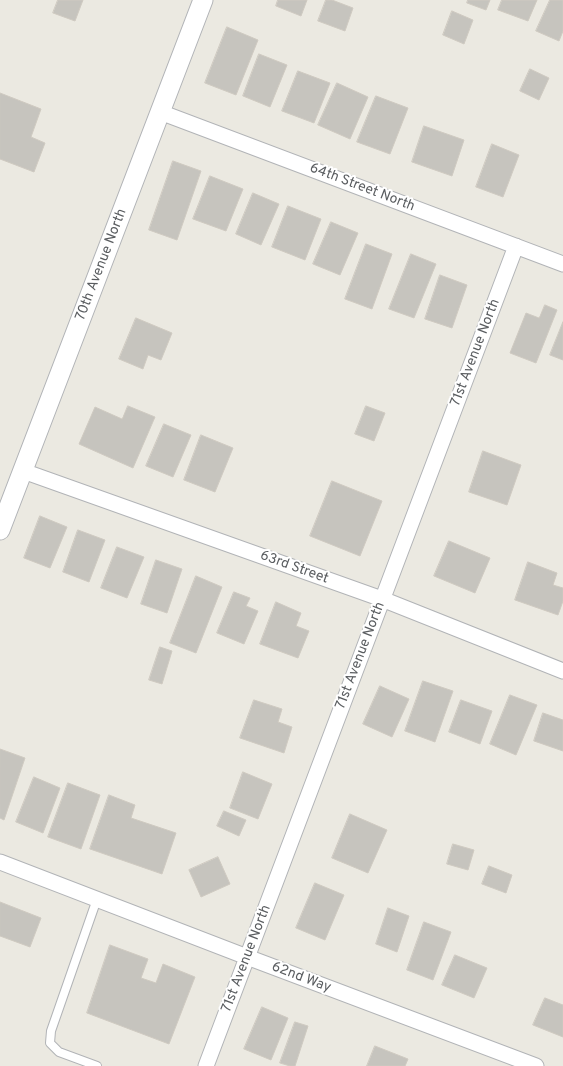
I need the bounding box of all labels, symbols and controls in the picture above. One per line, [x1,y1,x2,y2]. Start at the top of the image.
street label: 64th Street North [307,160,417,216]
street label: 70th Avenue North [73,207,131,323]
street label: 71st Avenue North [448,297,504,409]
street label: 63rd Street [257,548,331,588]
street label: 71st Avenue North [333,600,389,712]
street label: 71st Avenue North [219,903,275,1015]
street label: 62nd Way [269,959,333,997]

